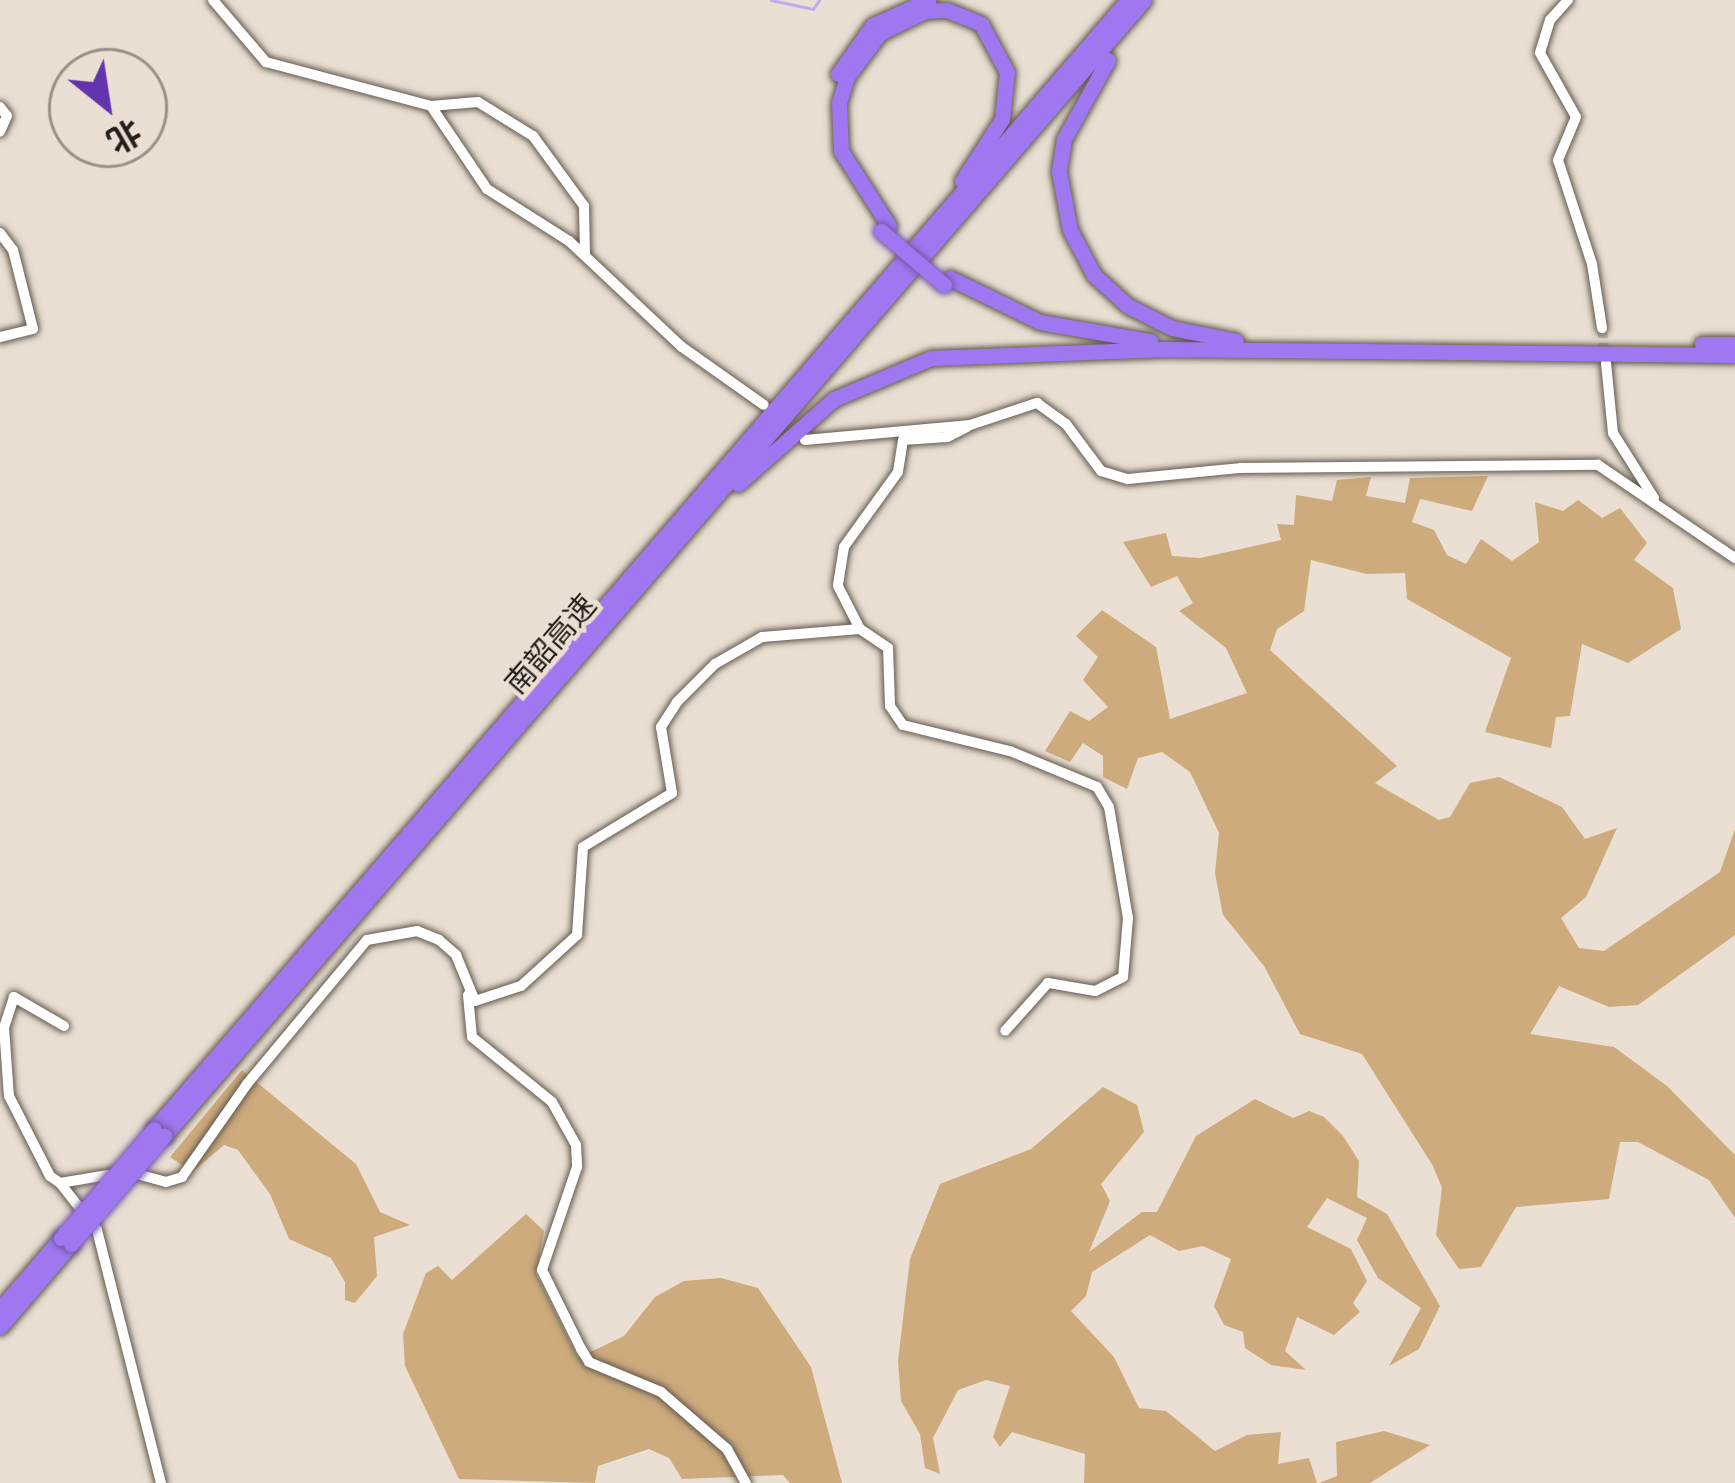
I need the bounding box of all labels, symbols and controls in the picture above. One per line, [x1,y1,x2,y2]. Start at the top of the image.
north arrow [48,48,168,168]
text: 北 [99,109,150,164]
street label: 南韶高速 [497,587,603,701]

